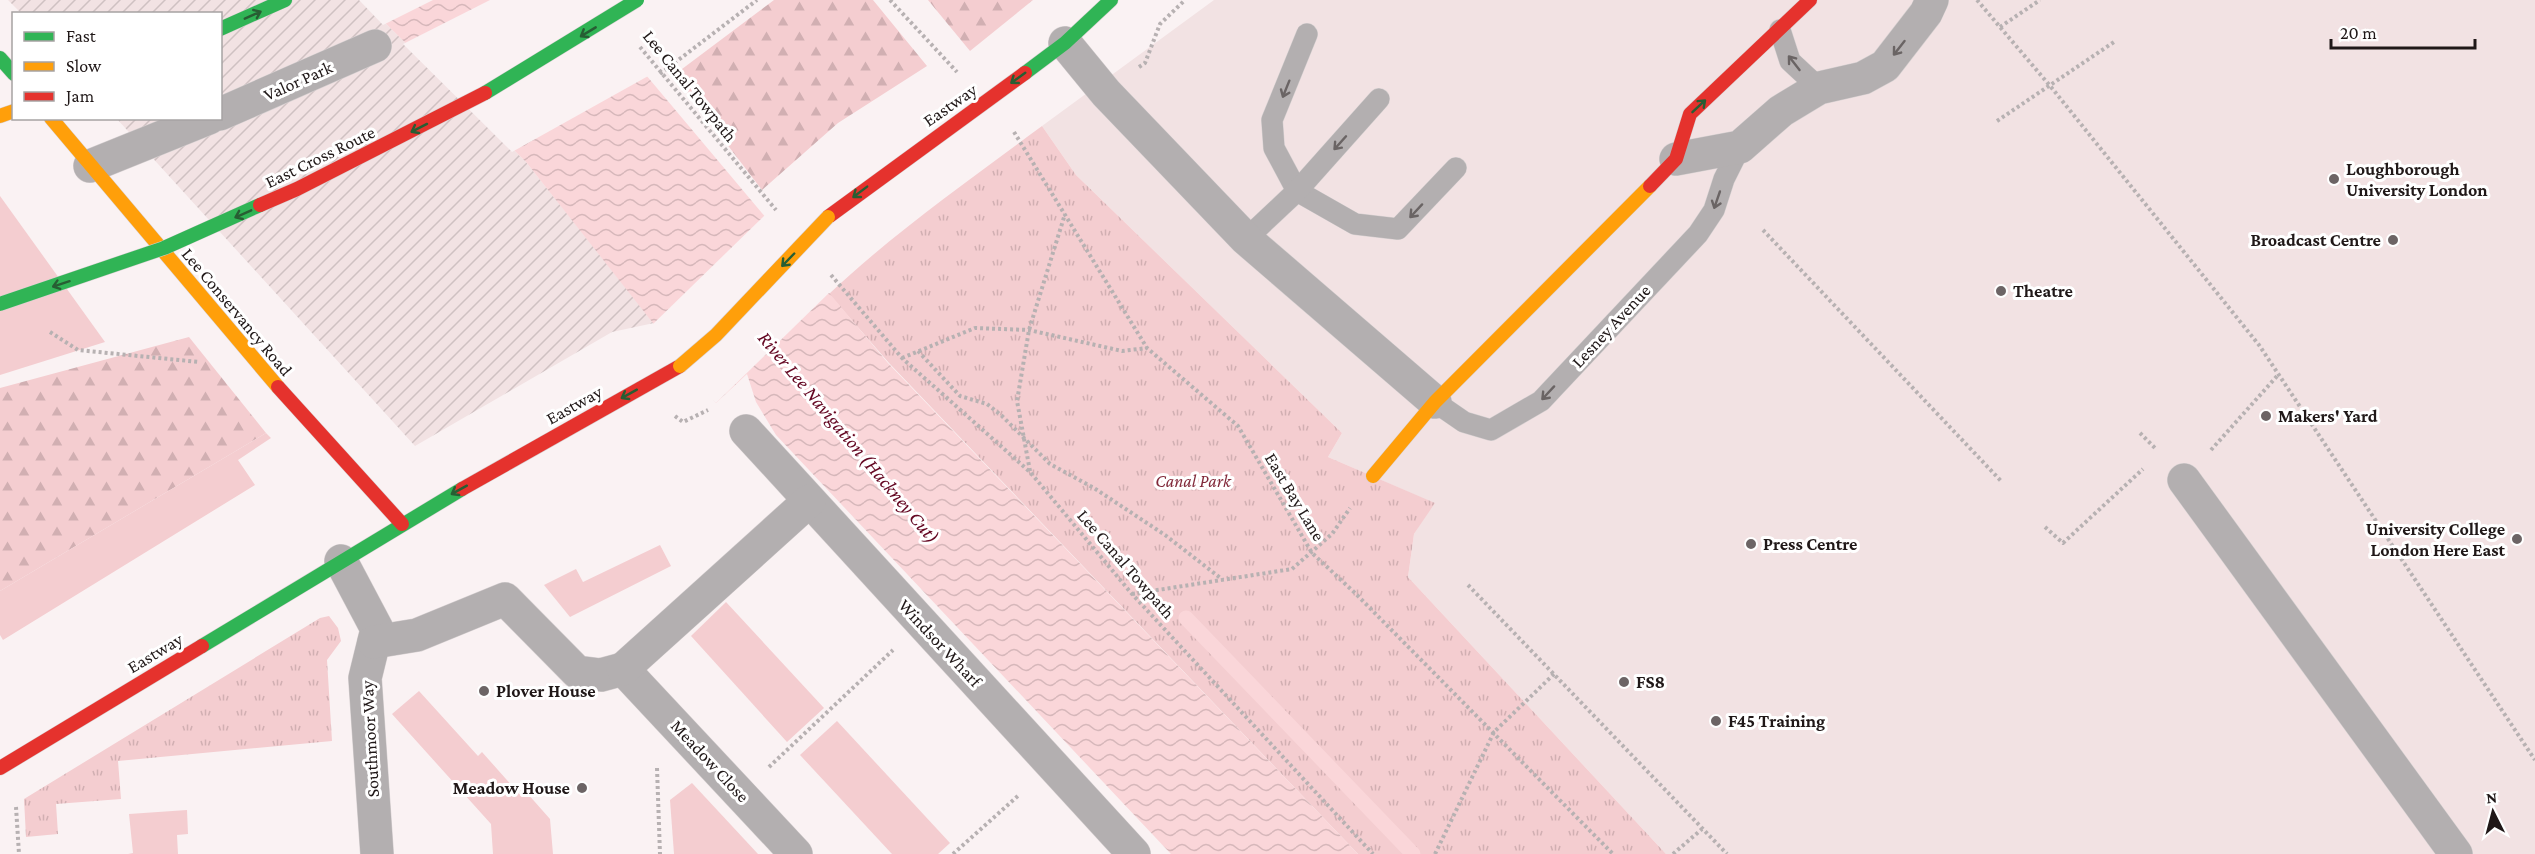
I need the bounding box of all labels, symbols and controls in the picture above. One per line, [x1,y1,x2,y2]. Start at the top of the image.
one-way arrow [243,8,261,20]
legend [12,12,222,120]
scale bar [2331,12,2475,50]
text: 20 m [2340,23,2377,43]
text: Fast [66,26,97,46]
one-way arrow [580,26,597,38]
street label: Lee Canal Towpath [639,26,741,146]
one-way arrow [1892,40,1905,56]
one-way arrow [1788,55,1801,71]
text: Slow [66,56,102,76]
street label: Valor Park [260,57,336,105]
one-way arrow [1011,72,1027,84]
street label: Eastway [919,79,981,131]
one-way arrow [1280,79,1291,97]
text: Jam [64,86,95,106]
one-way arrow [1691,99,1706,113]
street label: East Cross Route [262,122,378,192]
one-way arrow [410,123,428,135]
one-way arrow [1333,135,1347,150]
place label: Loughborough University London [2346,159,2488,200]
marker: Loughborough University London [2327,172,2341,186]
one-way arrow [853,186,869,198]
one-way arrow [1711,190,1722,209]
one-way arrow [1409,203,1423,218]
one-way arrow [235,208,253,220]
place label: Broadcast Centre [2250,230,2381,250]
marker: Broadcast Centre [2386,233,2400,247]
street label: Lee Conservancy Road [178,244,297,380]
one-way arrow [781,252,795,267]
one-way arrow [52,279,71,290]
street label: Lesney Avenue [1567,280,1655,372]
place label: Theatre [2013,281,2073,301]
marker: Theatre [1994,284,2008,298]
water label: River Lee Navigation (Hackney Cut) [753,327,944,548]
street label: Eastway [543,381,606,428]
one-way arrow [1541,386,1555,401]
one-way arrow [621,389,638,401]
place label: Makers' Yard [2278,406,2378,426]
marker: Makers' Yard [2259,409,2273,423]
street label: East Bay Lane [1261,449,1329,545]
park label: Canal Park [1155,471,1232,491]
one-way arrow [451,485,468,497]
street label: Lee Canal Towpath [1073,505,1179,623]
place label: University College London Here East [2366,519,2506,560]
marker: University College London Here East [2510,532,2524,546]
place label: Press Centre [1763,534,1857,554]
marker: Press Centre [1744,537,1758,551]
street label: Windsor Wharf [894,595,987,692]
street label: Eastway [124,628,187,677]
place label: FS8 [1636,672,1665,692]
marker: FS8 [1617,675,1631,689]
street label: Southmoor Way [357,679,383,798]
place label: Plover House [496,681,596,701]
marker: Plover House [477,684,491,698]
place label: F45 Training [1728,711,1825,731]
marker: F45 Training [1709,714,1723,728]
street label: Meadow Close [667,716,753,806]
place label: Meadow House [453,778,570,798]
marker: Meadow House [575,781,589,795]
north arrow [2463,782,2523,842]
text: N [2485,789,2498,807]

